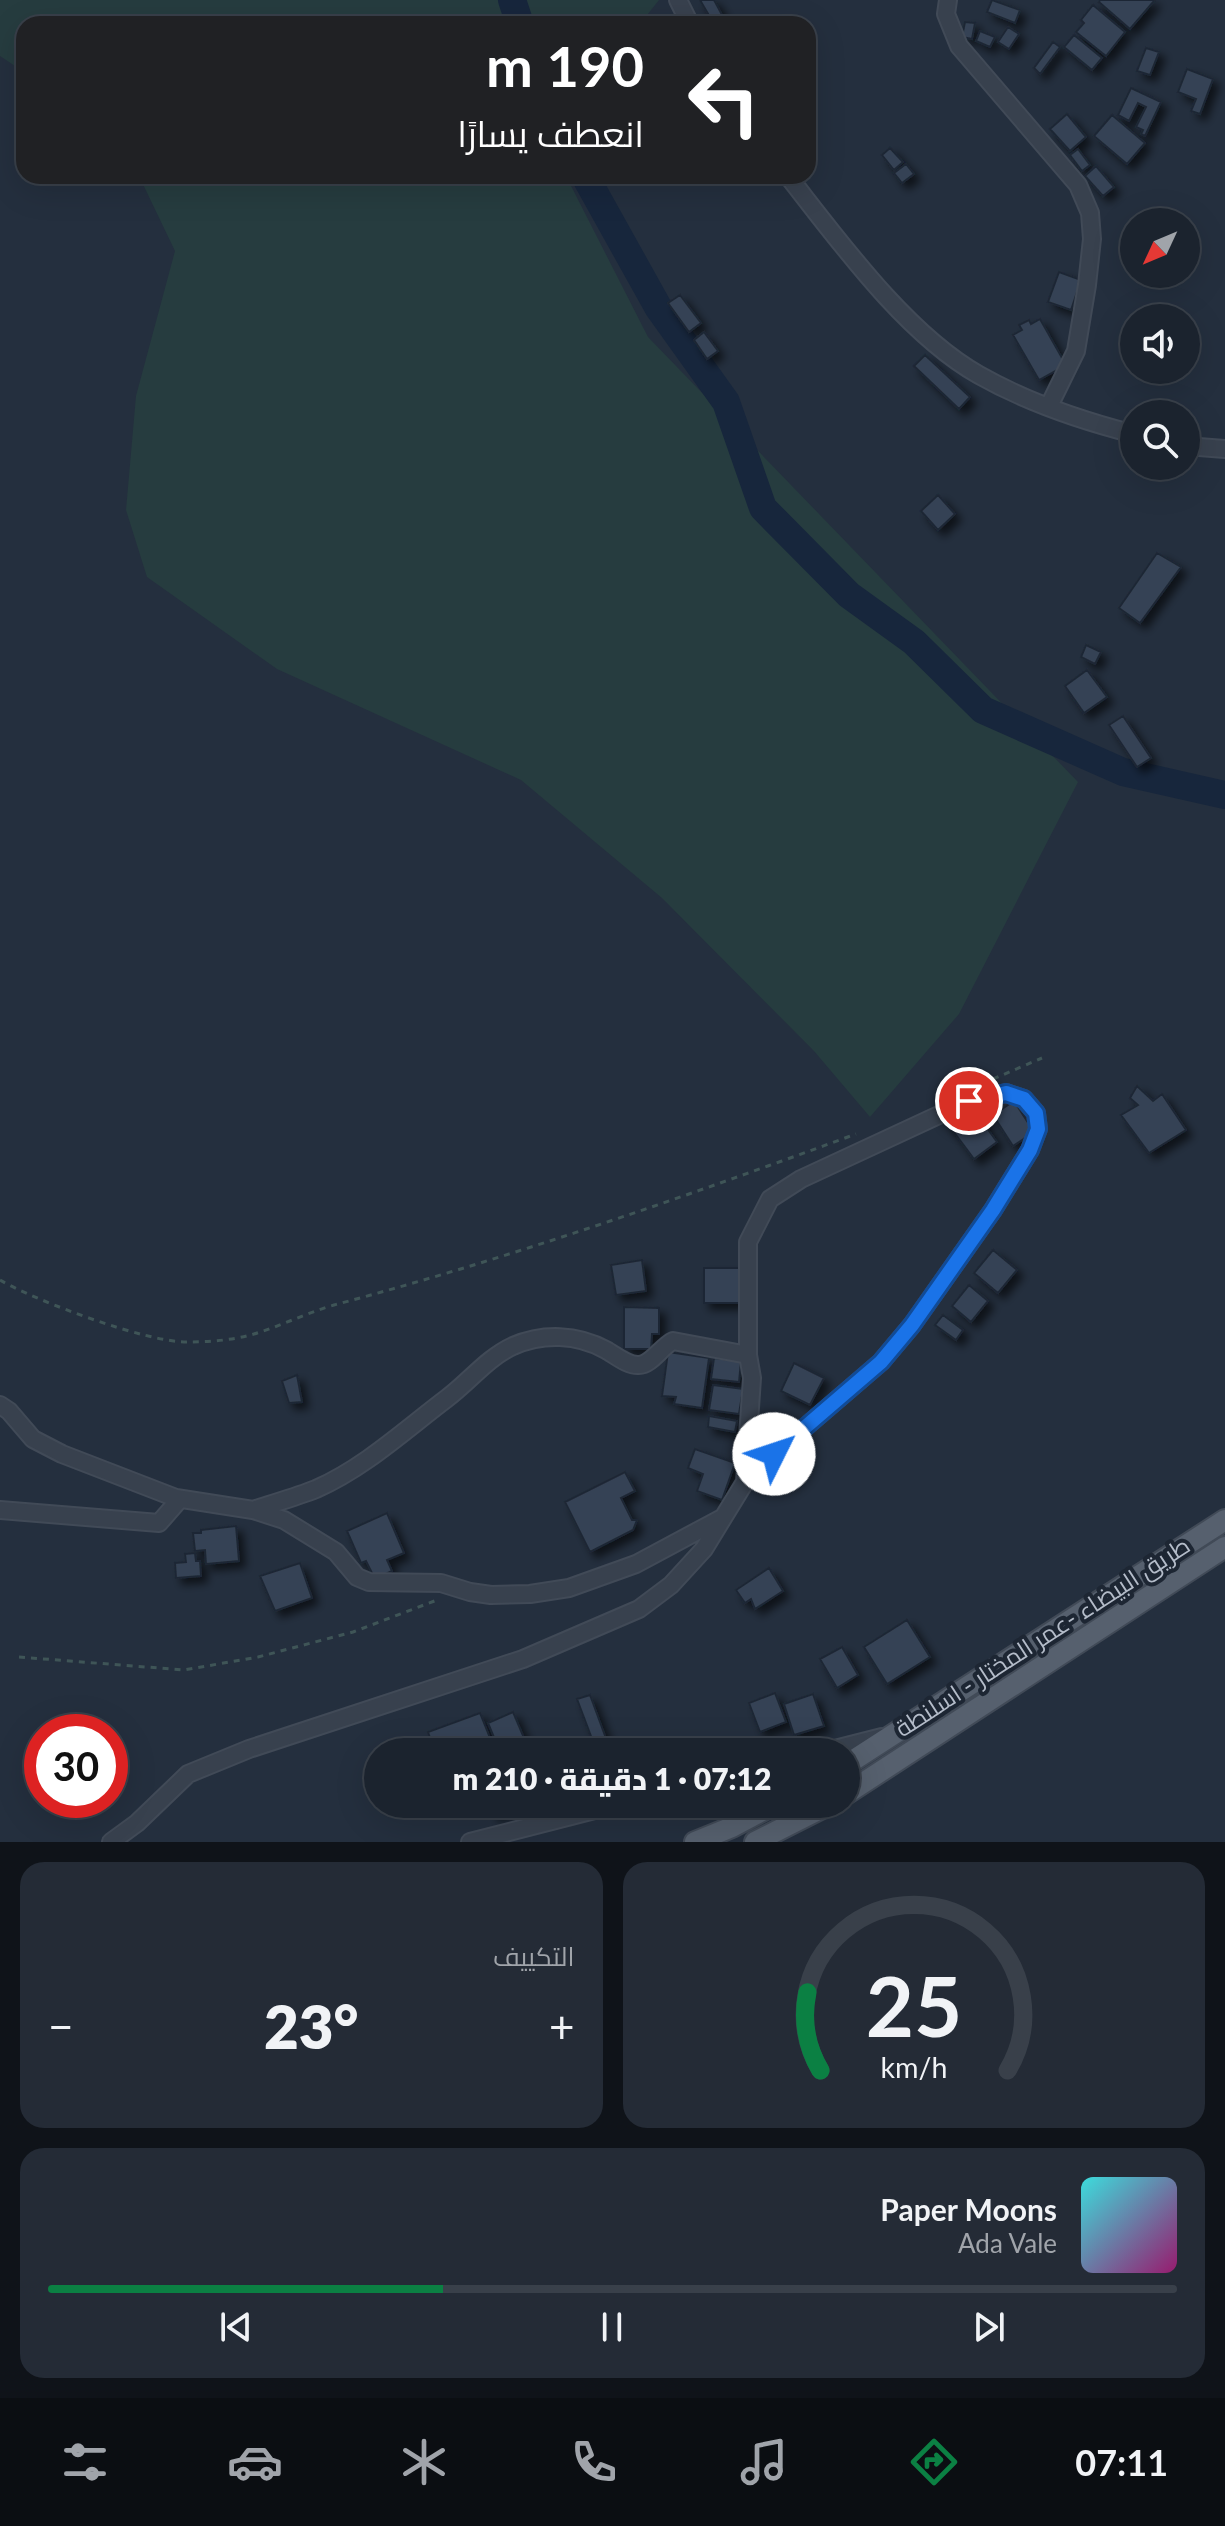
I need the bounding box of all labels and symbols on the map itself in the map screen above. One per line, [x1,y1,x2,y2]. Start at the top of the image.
north arrow [1120,208,1200,288]
pin [935,1067,1003,1135]
position arrow [732,1412,816,1496]
street label: طريق البيضاء -عمر المختار - اسلنطة [889,1530,1196,1744]
speed limit sign: 30 [24,1714,128,1818]

